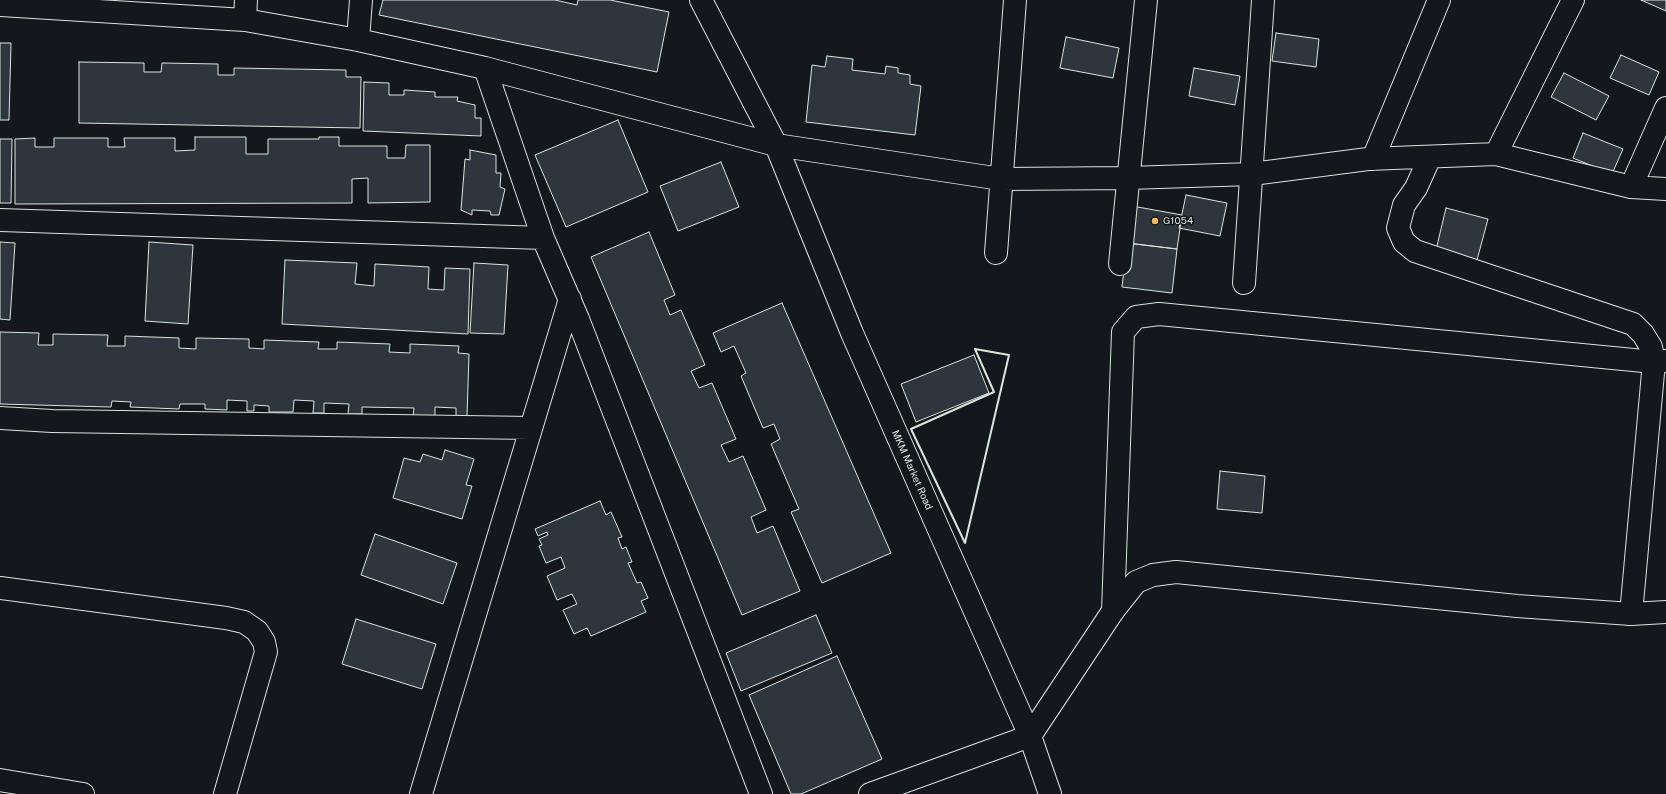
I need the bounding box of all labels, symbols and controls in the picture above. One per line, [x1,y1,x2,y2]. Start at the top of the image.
place label: G1054 [1163,215,1193,227]
marker: G1054 [1150,216,1160,226]
street label: MKM Market Road [889,428,935,512]

